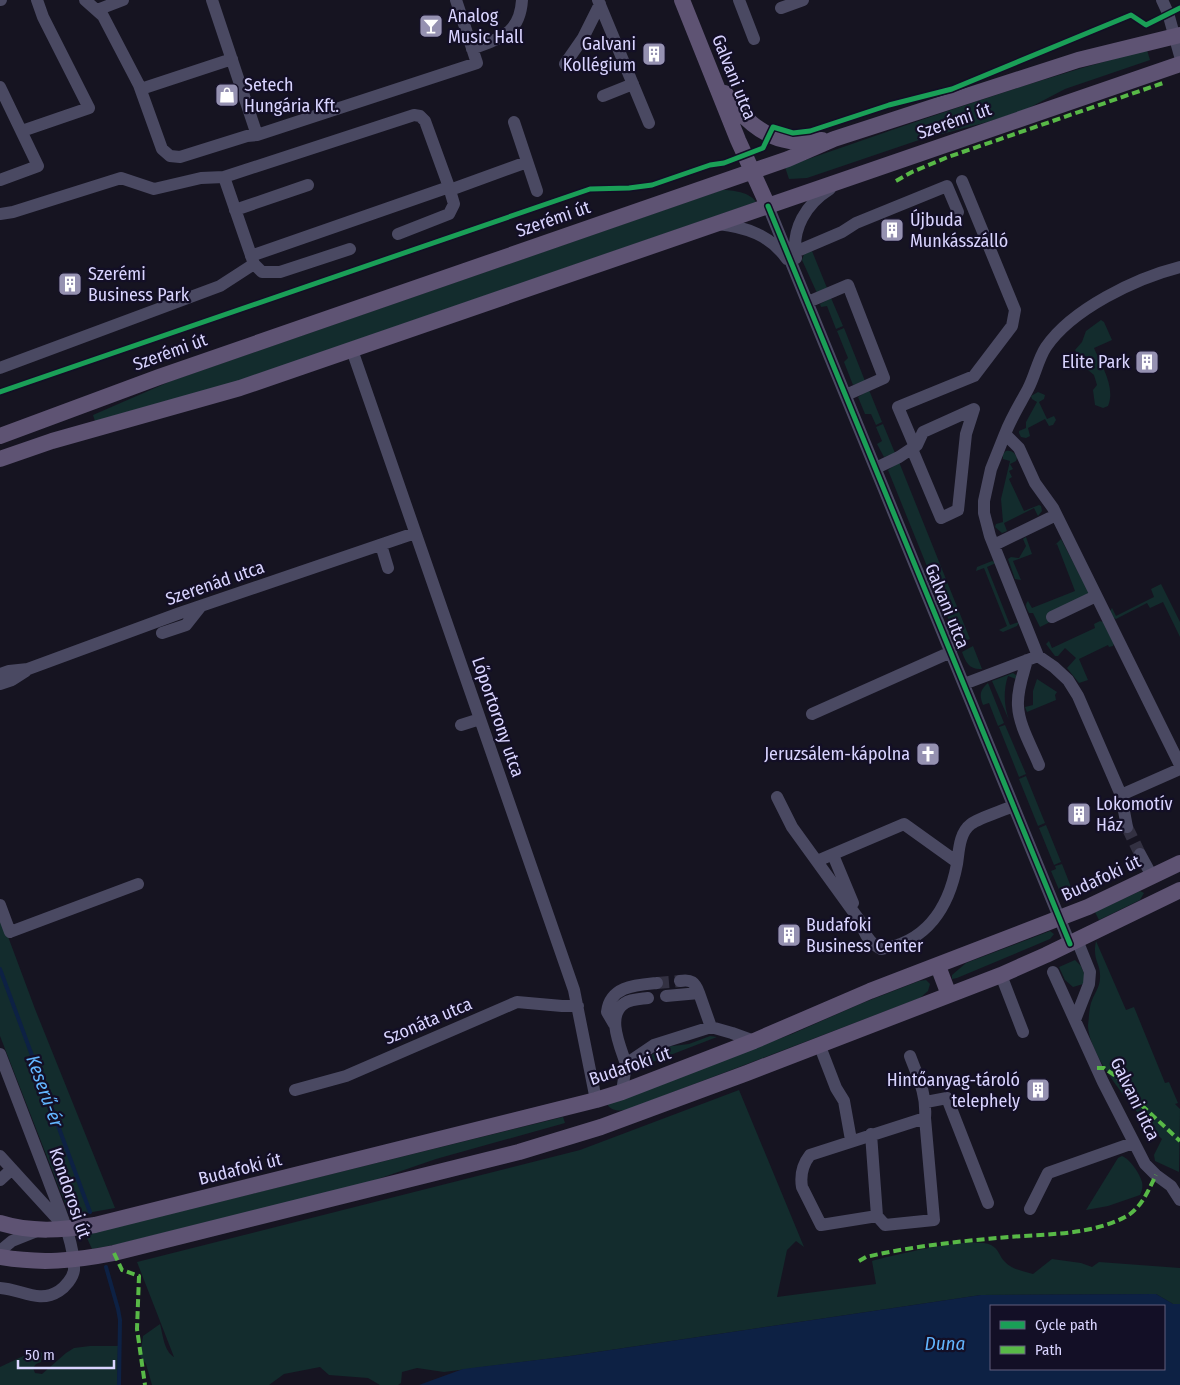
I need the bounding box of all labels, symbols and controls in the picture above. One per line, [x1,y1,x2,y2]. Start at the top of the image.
place label: Analog Music Hall [448,5,524,48]
bar icon: Analog Music Hall [418,13,444,39]
street label: Galvani utca [707,31,761,123]
place label: Galvani Kollégium [563,33,636,76]
building icon: Galvani Kollégium [641,41,667,67]
place label: Setech Hungária Kft. [244,74,339,117]
shop icon: Setech Hungária Kft. [214,82,240,108]
street label: Szerémi út [914,98,994,144]
street label: Szerémi út [513,196,593,242]
place label: Újbuda Munkásszálló [910,208,1008,252]
building icon: Újbuda Munkásszálló [879,217,905,243]
place label: Szerémi Business Park [88,263,190,306]
building icon: Szerémi Business Park [57,271,83,297]
street label: Szerémi út [130,328,210,376]
building icon: Elite Park [1134,349,1160,375]
place label: Elite Park [1062,351,1131,373]
street label: Szerenád utca [163,556,267,610]
street label: Galvani utca [920,560,974,652]
street label: Lőportorony utca [467,654,529,780]
church icon: Jeruzsálem-kápolna [915,741,941,767]
place label: Jeruzsálem-kápolna [764,743,910,765]
place label: Lokomotív Ház [1096,793,1172,836]
building icon: Lokomotív Ház [1066,801,1092,827]
street label: Budafoki út [1058,850,1144,906]
place label: Budafoki Business Center [806,914,924,957]
building icon: Budafoki Business Center [776,922,802,948]
street label: Szonáta utca [381,993,476,1049]
street label: Budafoki út [586,1042,674,1090]
water label: Keserű-ér [21,1052,69,1131]
street label: Galvani utca [1105,1054,1165,1144]
place label: Hintőanyag-tároló telephely [887,1069,1020,1112]
building icon: Hintőanyag-tároló telephely [1025,1077,1051,1103]
street label: Kondorosi út [44,1145,96,1241]
street label: Budafoki út [196,1148,284,1190]
legend [990,1305,1165,1370]
text: Cycle path [1035,1316,1098,1334]
water label: Duna [925,1332,965,1355]
scale bar [18,1338,114,1370]
text: Path [1035,1341,1062,1359]
text: 50 m [25,1346,55,1364]

